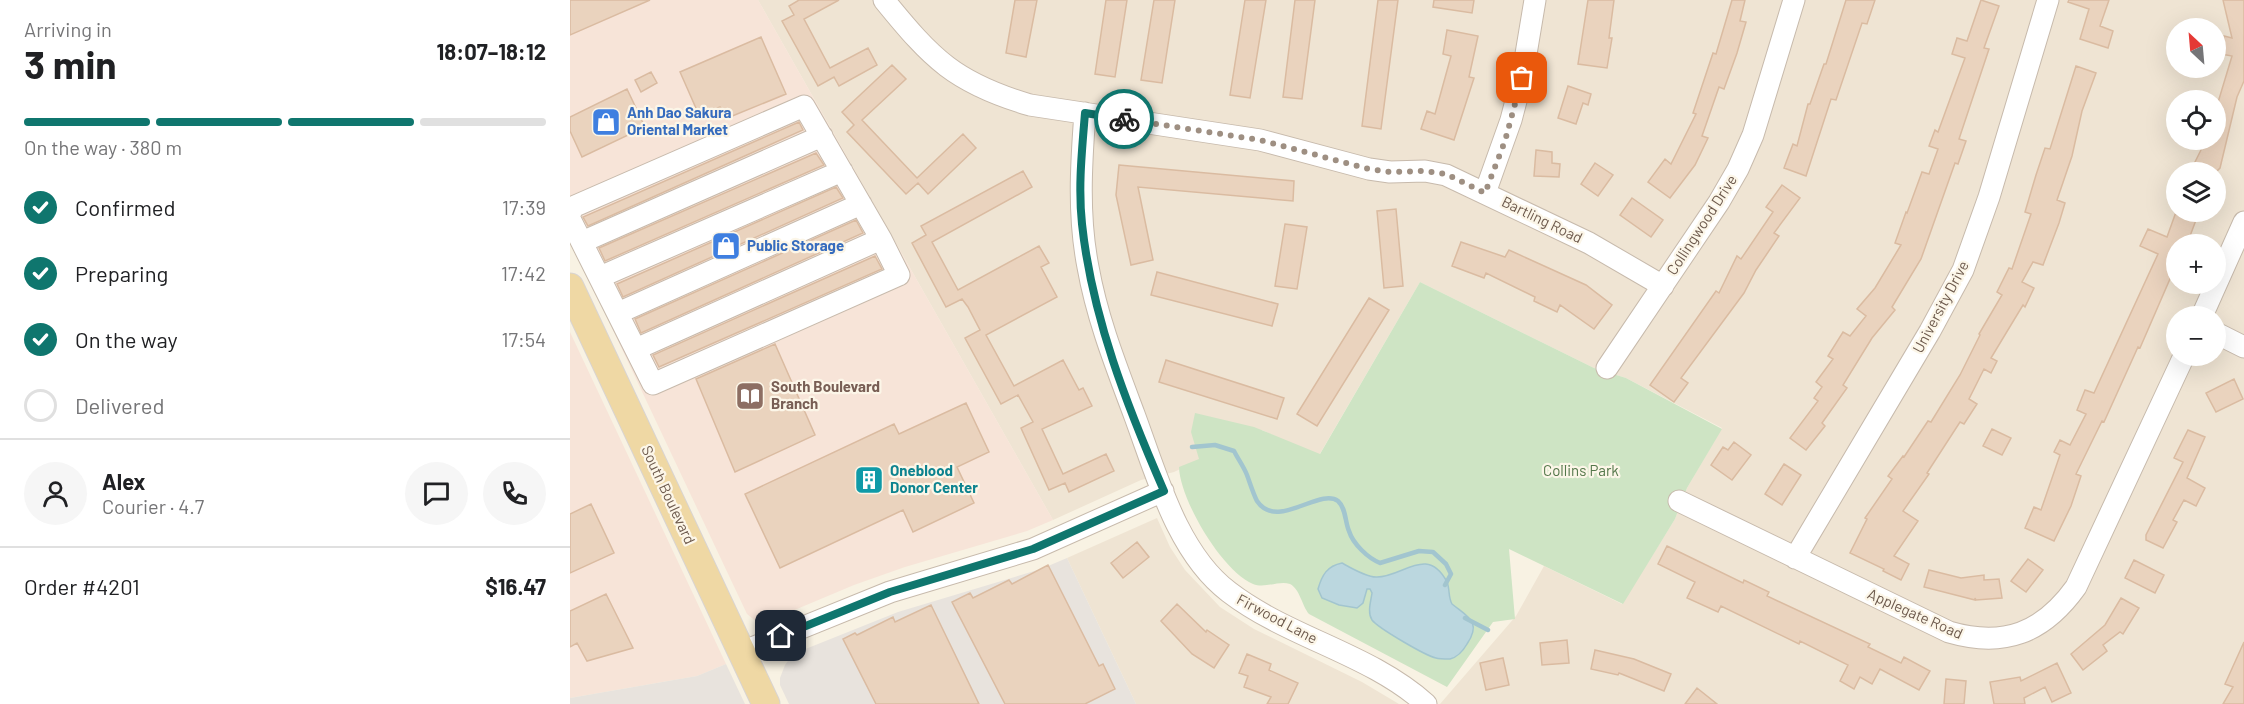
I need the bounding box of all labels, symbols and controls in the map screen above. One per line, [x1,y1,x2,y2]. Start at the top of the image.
text: Arriving in [24,17,112,41]
north arrow [2166,18,2226,78]
map controls [2166,18,2226,366]
text: 18:07–18:12 [437,38,546,64]
text: 3 min [24,40,117,87]
pin [1496,52,1547,103]
icon: bag [1505,61,1538,94]
courier [1094,89,1154,149]
button: locate [2166,90,2226,150]
place label: Anh Dao Sakura Oriental Market [627,103,732,138]
icon: bike [1108,103,1141,136]
shop icon: Anh Dao Sakura Oriental Market [590,106,622,138]
text: On the way · 380 m [24,135,182,159]
button: layers [2166,162,2226,222]
street label: Collingwood Drive [1662,171,1740,278]
icon: check [24,191,57,224]
street label: Bartling Road [1499,192,1586,246]
text: Confirmed [75,194,175,220]
text: 17:39 [502,195,546,219]
shop icon: Public Storage [710,230,742,262]
button: + [2166,234,2226,294]
place label: Public Storage [747,236,844,254]
icon: check [24,257,57,290]
street label: University Drive [1908,257,1972,356]
text: Preparing [75,260,168,286]
text: 17:42 [501,261,546,285]
button: − [2166,306,2226,366]
icon: check [24,323,57,356]
text: On the way [75,326,178,352]
text: 17:54 [501,327,546,351]
place label: South Boulevard Branch [771,377,880,412]
library icon: South Boulevard Branch [734,380,766,412]
text: Delivered [75,392,164,418]
street label: South Boulevard [638,442,700,547]
place label: Oneblood Donor Center [890,461,978,496]
park label: Collins Park [1543,461,1619,479]
button: person [24,462,87,525]
button: chat [405,462,468,525]
button: phone [483,462,546,525]
building icon: Oneblood Donor Center [853,464,885,496]
text: Alex [102,468,145,494]
text: Courier · 4.7 [102,494,204,518]
text: Order #4201 [24,573,140,599]
text: $16.47 [485,573,546,599]
street label: Applegate Road [1865,584,1966,642]
street label: Firwood Lane [1234,589,1321,647]
pin [755,610,806,661]
icon: home [764,619,797,652]

